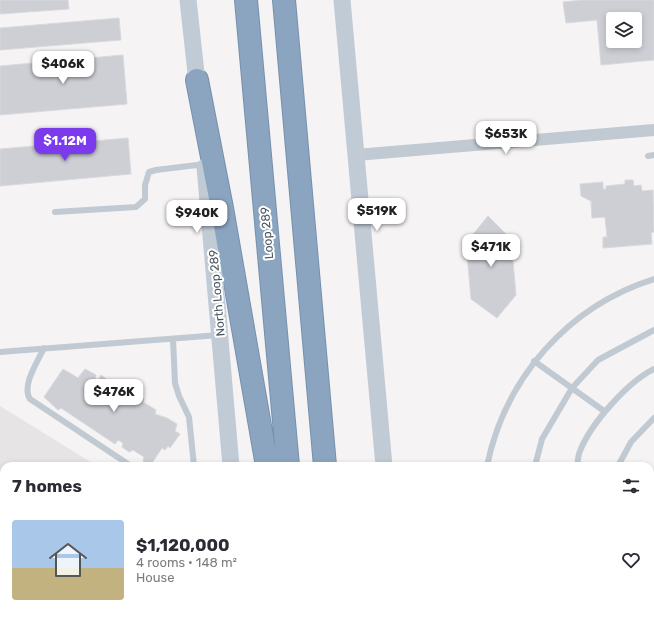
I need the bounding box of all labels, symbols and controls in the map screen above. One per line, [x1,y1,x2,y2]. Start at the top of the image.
map controls [606,12,642,48]
button: layers [606,12,642,48]
pin: $406K [35,51,91,85]
text: $406K [41,56,85,71]
pin: $653K [478,121,534,155]
text: $653K [485,126,527,141]
pin: $1.12M [32,128,98,162]
text: $1.12M [43,133,87,148]
pin: $519K [349,198,405,232]
pin: $940K [169,200,225,234]
text: $519K [357,203,397,218]
text: $940K [175,205,219,220]
street label: Loop 289 [258,206,276,260]
pin: $471K [463,234,519,268]
text: $471K [471,239,511,254]
street label: North Loop 289 [206,249,228,337]
pin: $476K [86,379,142,413]
text: $476K [93,384,135,399]
icon: filters [620,475,642,497]
text: 7 homes [12,476,82,496]
text: $1,120,000 [136,535,230,555]
icon: home [44,536,92,584]
icon: heart [620,549,642,571]
text: 4 rooms · 148 m² [136,555,237,570]
text: House [136,570,174,585]

